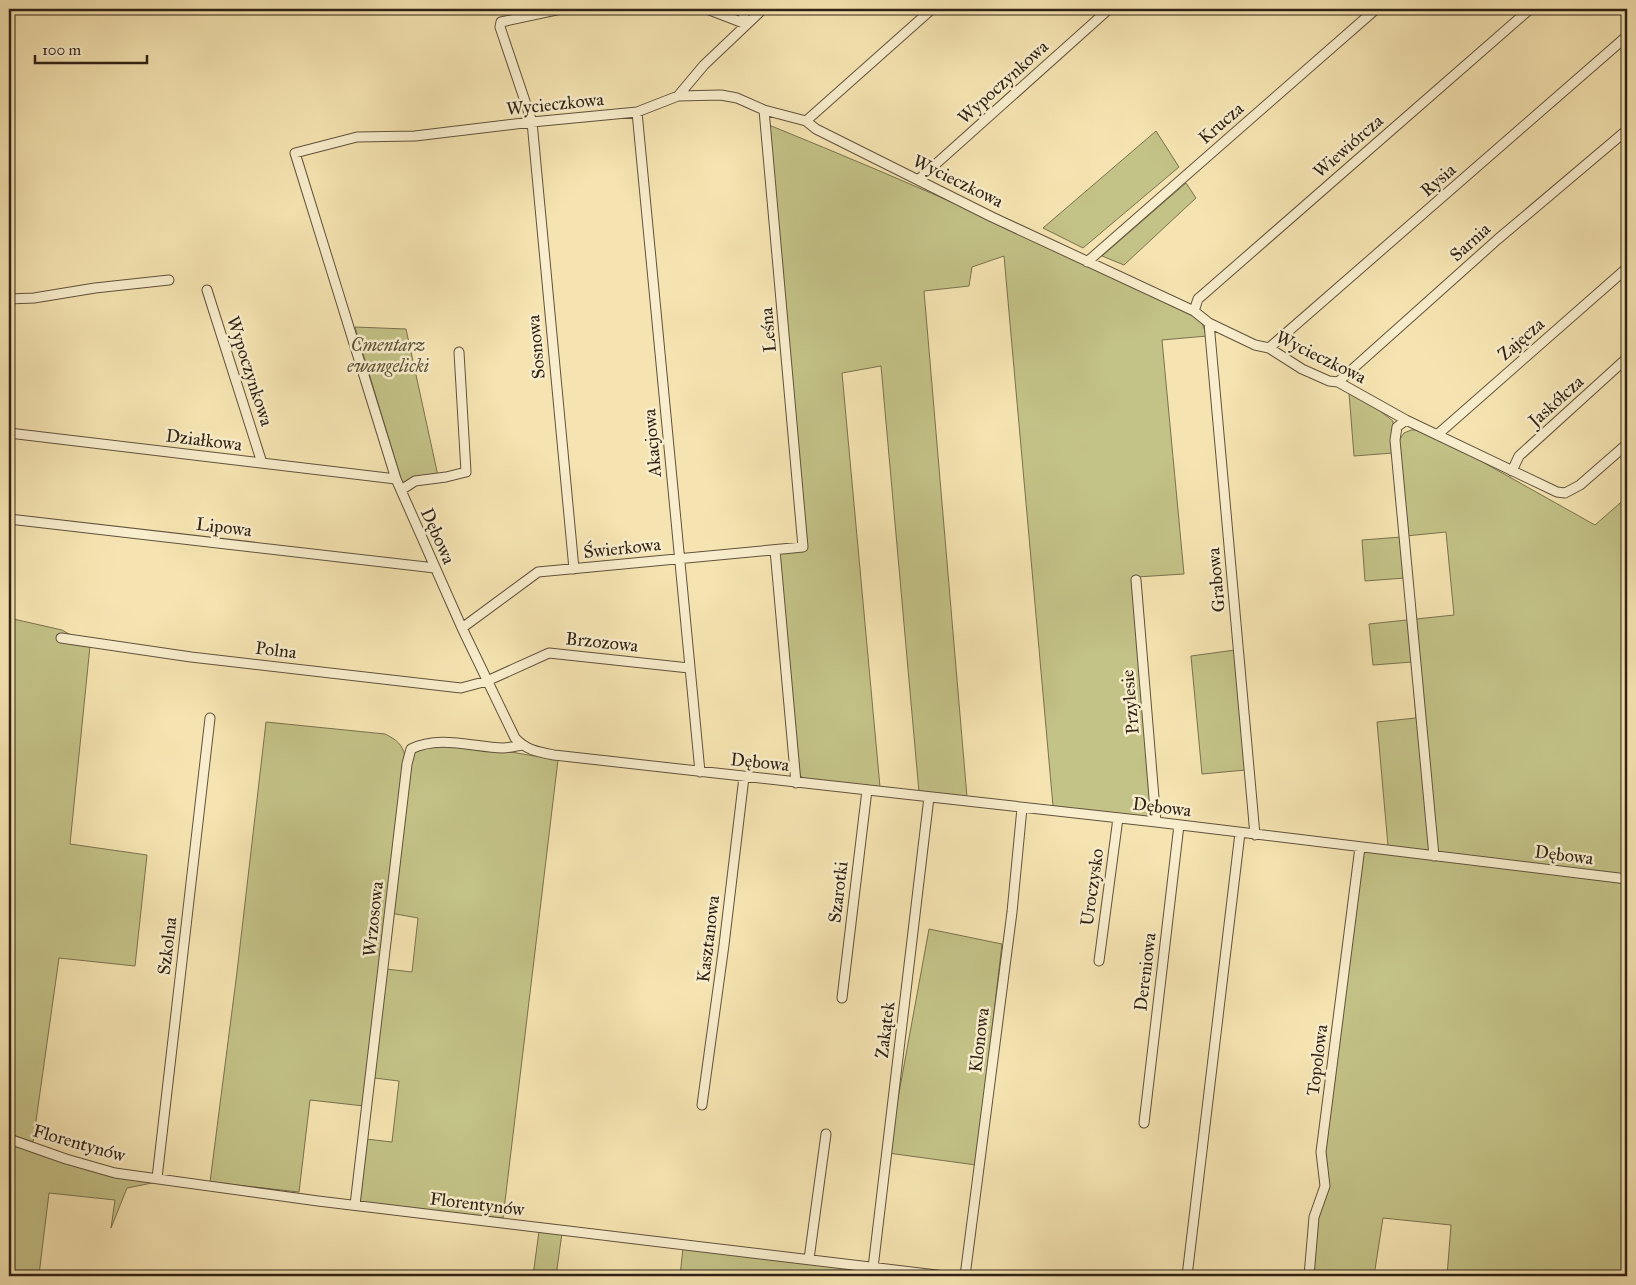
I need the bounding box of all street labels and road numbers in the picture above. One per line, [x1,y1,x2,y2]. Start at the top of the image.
street label: Wypoczynkowa [953,35,1053,128]
street label: Wycieczkowa [505,88,605,120]
street label: Krucza [1194,97,1248,149]
street label: Wiewiórcza [1309,109,1388,182]
street label: Wycieczkowa [909,150,1007,212]
street label: Rysia [1416,158,1461,201]
street label: Sarnia [1445,218,1495,266]
street label: Leśna [755,306,781,353]
street label: Wypoczynkowa [222,313,278,429]
street label: Zajęcza [1493,313,1549,365]
street label: Sosnowa [522,314,550,380]
street label: Wycieczkowa [1272,326,1370,388]
street label: Jaskółcza [1522,370,1589,434]
street label: Akacjowa [638,408,666,479]
street label: Działkowa [165,424,244,456]
street label: Dębowa [416,505,460,568]
street label: Lipowa [195,513,253,541]
street label: Świerkowa [582,531,662,563]
street label: Grabowa [1202,546,1230,613]
street label: Brzozowa [565,627,640,657]
street label: Polna [254,637,298,663]
street label: Przylesie [1116,669,1144,735]
street label: Dębowa [730,748,791,776]
street label: Dębowa [1131,792,1193,822]
street label: Dębowa [1533,840,1595,870]
street label: Uroczysko [1076,847,1108,927]
street label: Szarotki [823,860,853,924]
street label: Wrzosowa [358,880,388,958]
street label: Kasztanowa [692,894,724,984]
street label: Szkolna [153,915,182,976]
street label: Dereniowa [1129,931,1161,1012]
street label: Zakątek [871,1000,899,1060]
street label: Klonowa [964,1006,994,1074]
street label: Topolowa [1302,1023,1332,1097]
street label: Florentynów [30,1119,128,1167]
street label: Florentynów [429,1187,526,1221]

